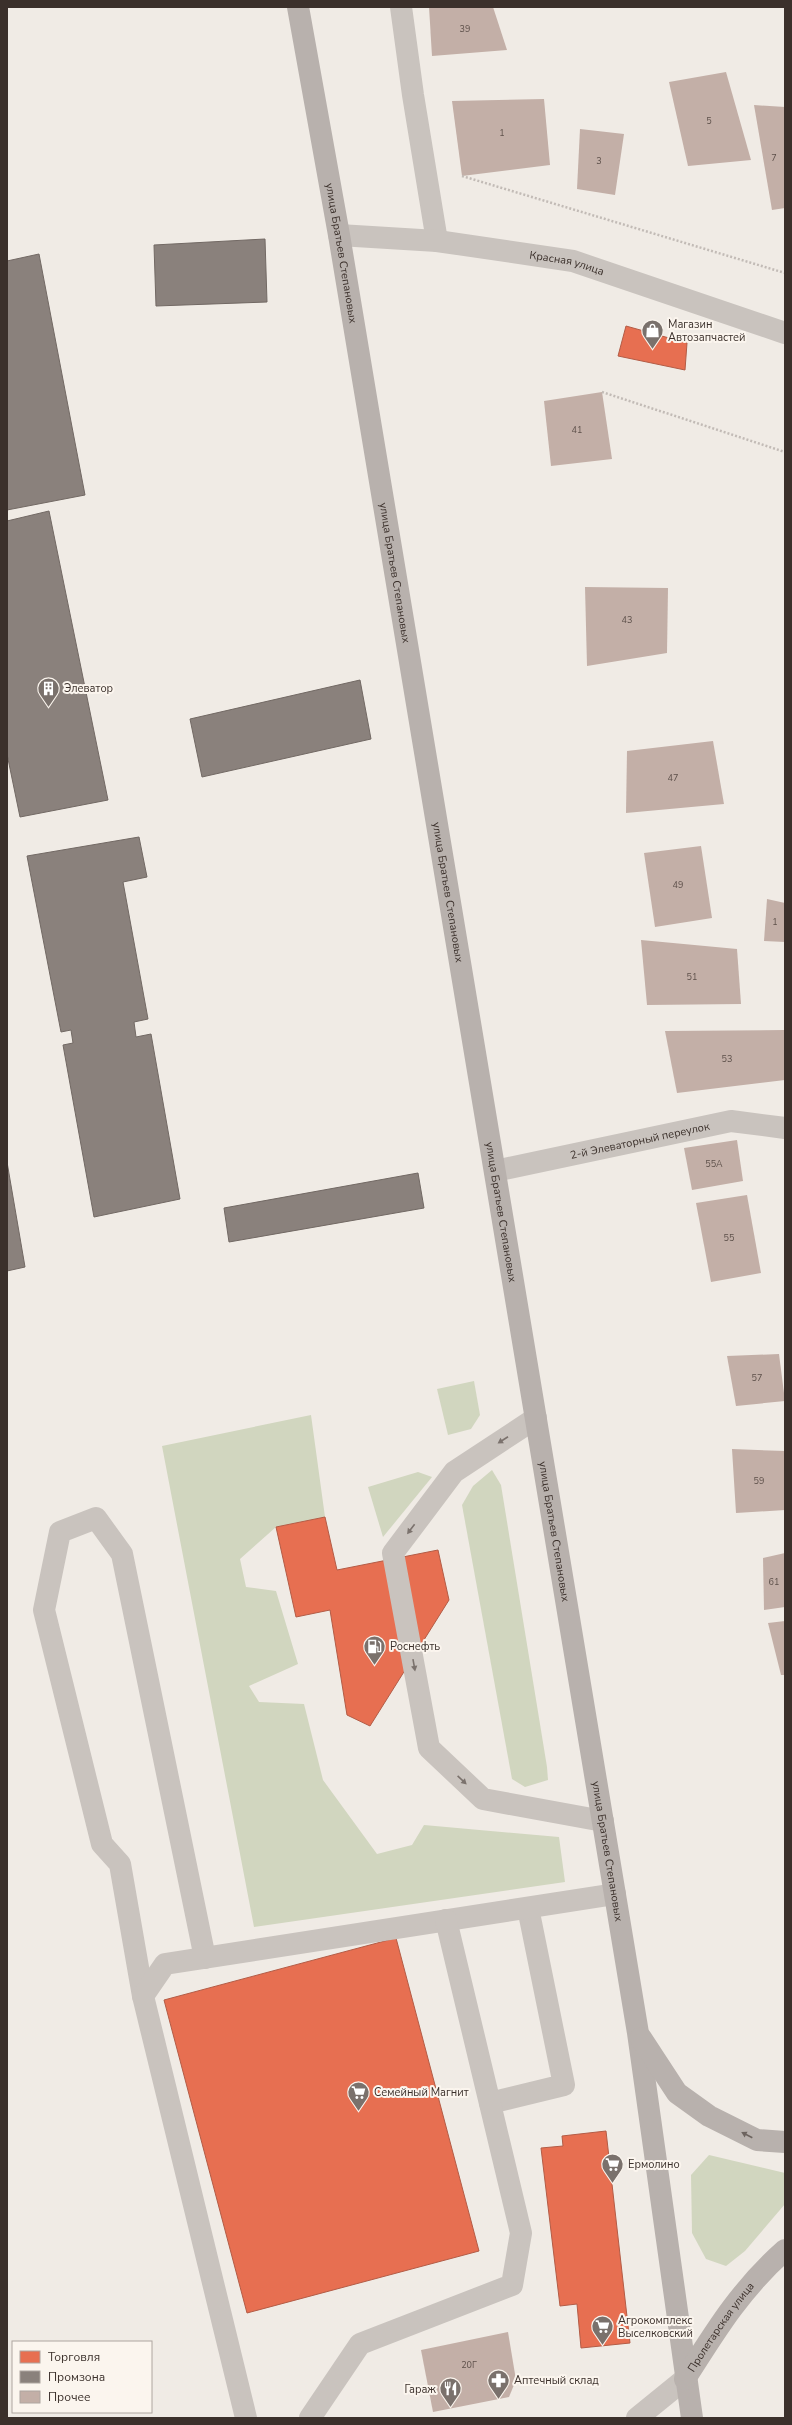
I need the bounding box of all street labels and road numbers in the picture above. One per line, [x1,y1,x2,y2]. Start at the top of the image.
street label: улица Братьев Степановых [322,182,361,325]
street label: Красная улица [528,248,606,279]
street label: улица Братьев Степановых [376,501,414,644]
street label: улица Братьев Степановых [429,821,467,964]
street label: 2-й Элеваторный переулок [569,1119,711,1163]
street label: улица Братьев Степановых [482,1141,520,1283]
street label: улица Братьев Степановых [535,1460,573,1603]
street label: улица Братьев Степановых [588,1780,626,1923]
street label: Пролетарская улица [684,2279,758,2375]

